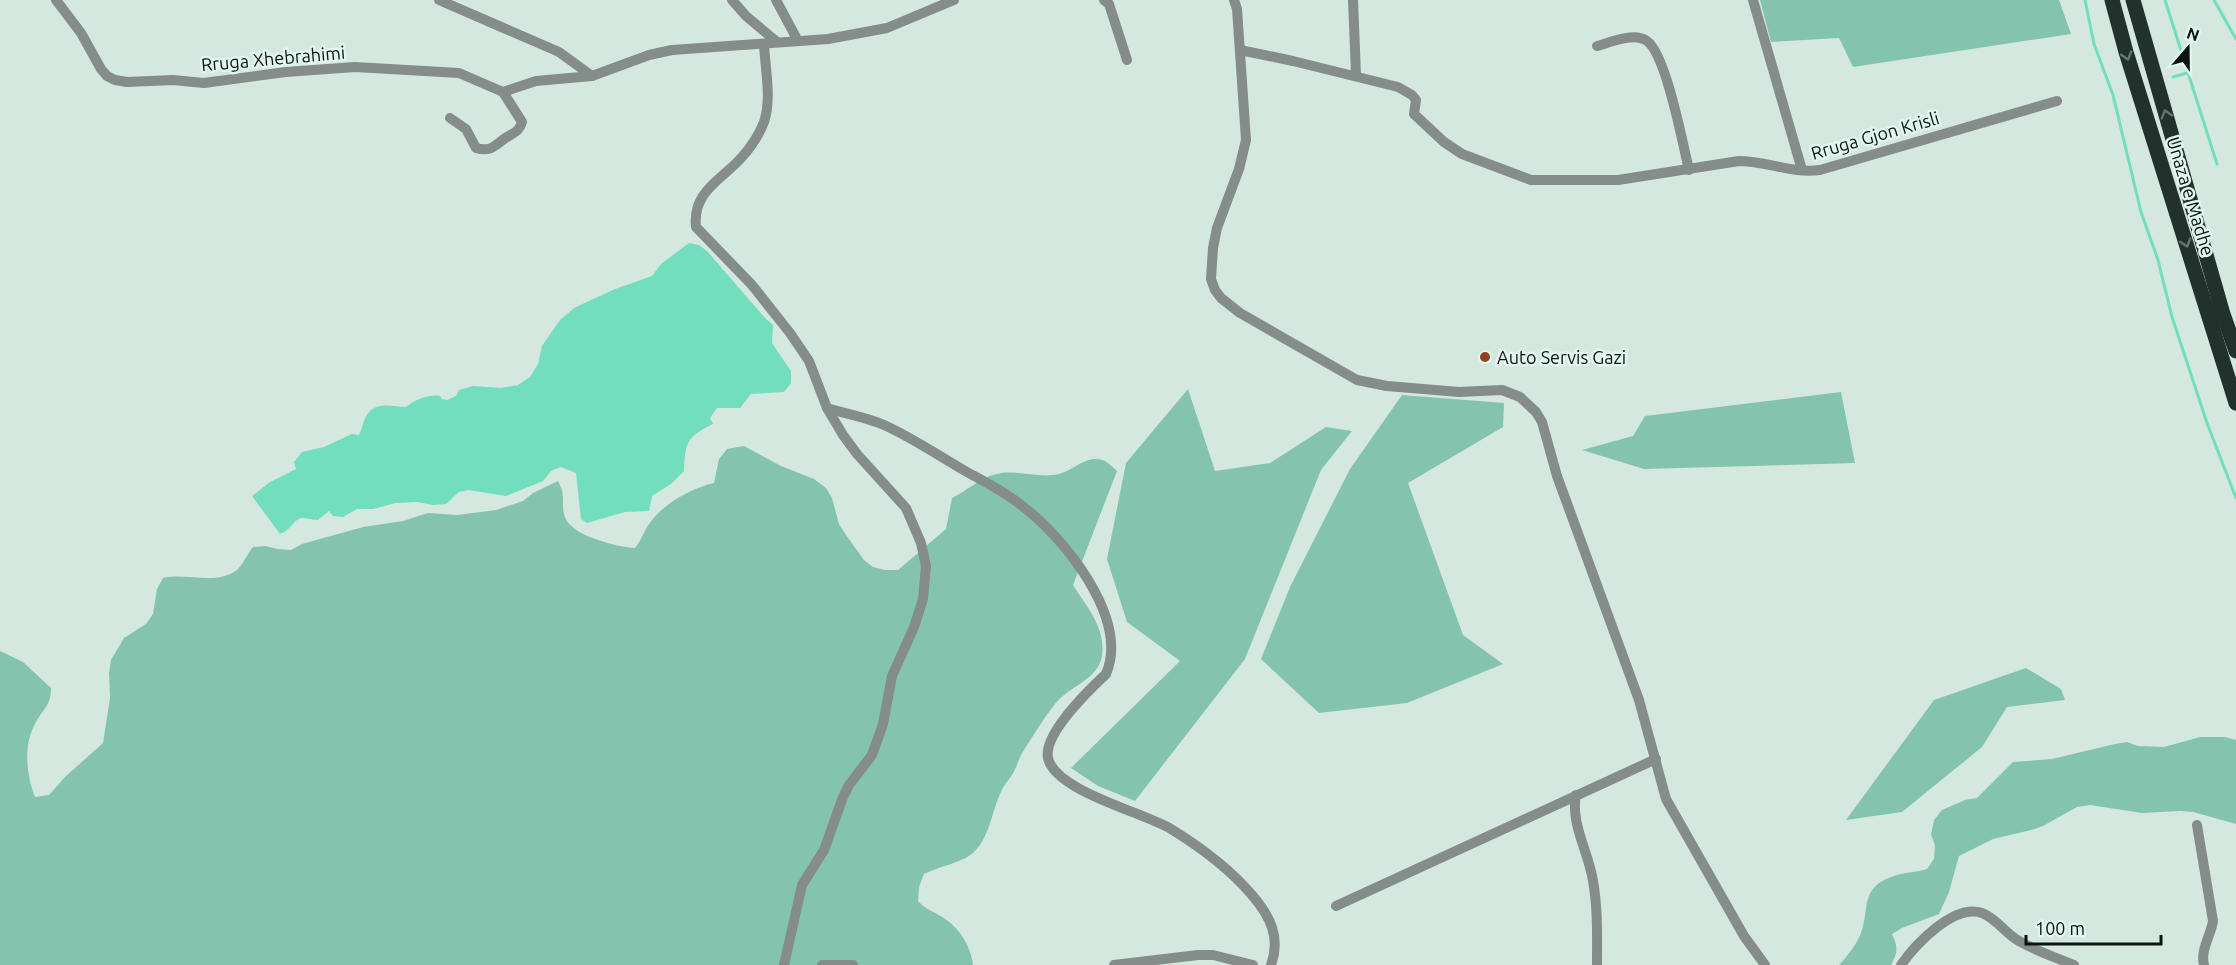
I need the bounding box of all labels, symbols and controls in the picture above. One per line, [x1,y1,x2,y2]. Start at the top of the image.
north arrow [2158,18,2218,78]
text: N [2184,23,2202,44]
street label: Rruga Xhebrahimi [200,42,346,74]
one-way arrow [2120,51,2132,61]
street label: Rruga Gjon Krisli [1809,107,1941,163]
one-way arrow [2161,109,2173,120]
street label: Unaza e Madhe [2163,134,2219,258]
one-way arrow [2179,237,2191,248]
place label: Auto Servis Gazi [1497,347,1626,367]
marker: Auto Servis Gazi [1478,350,1492,364]
scale bar [2026,908,2161,946]
text: 100 m [2035,918,2085,938]

